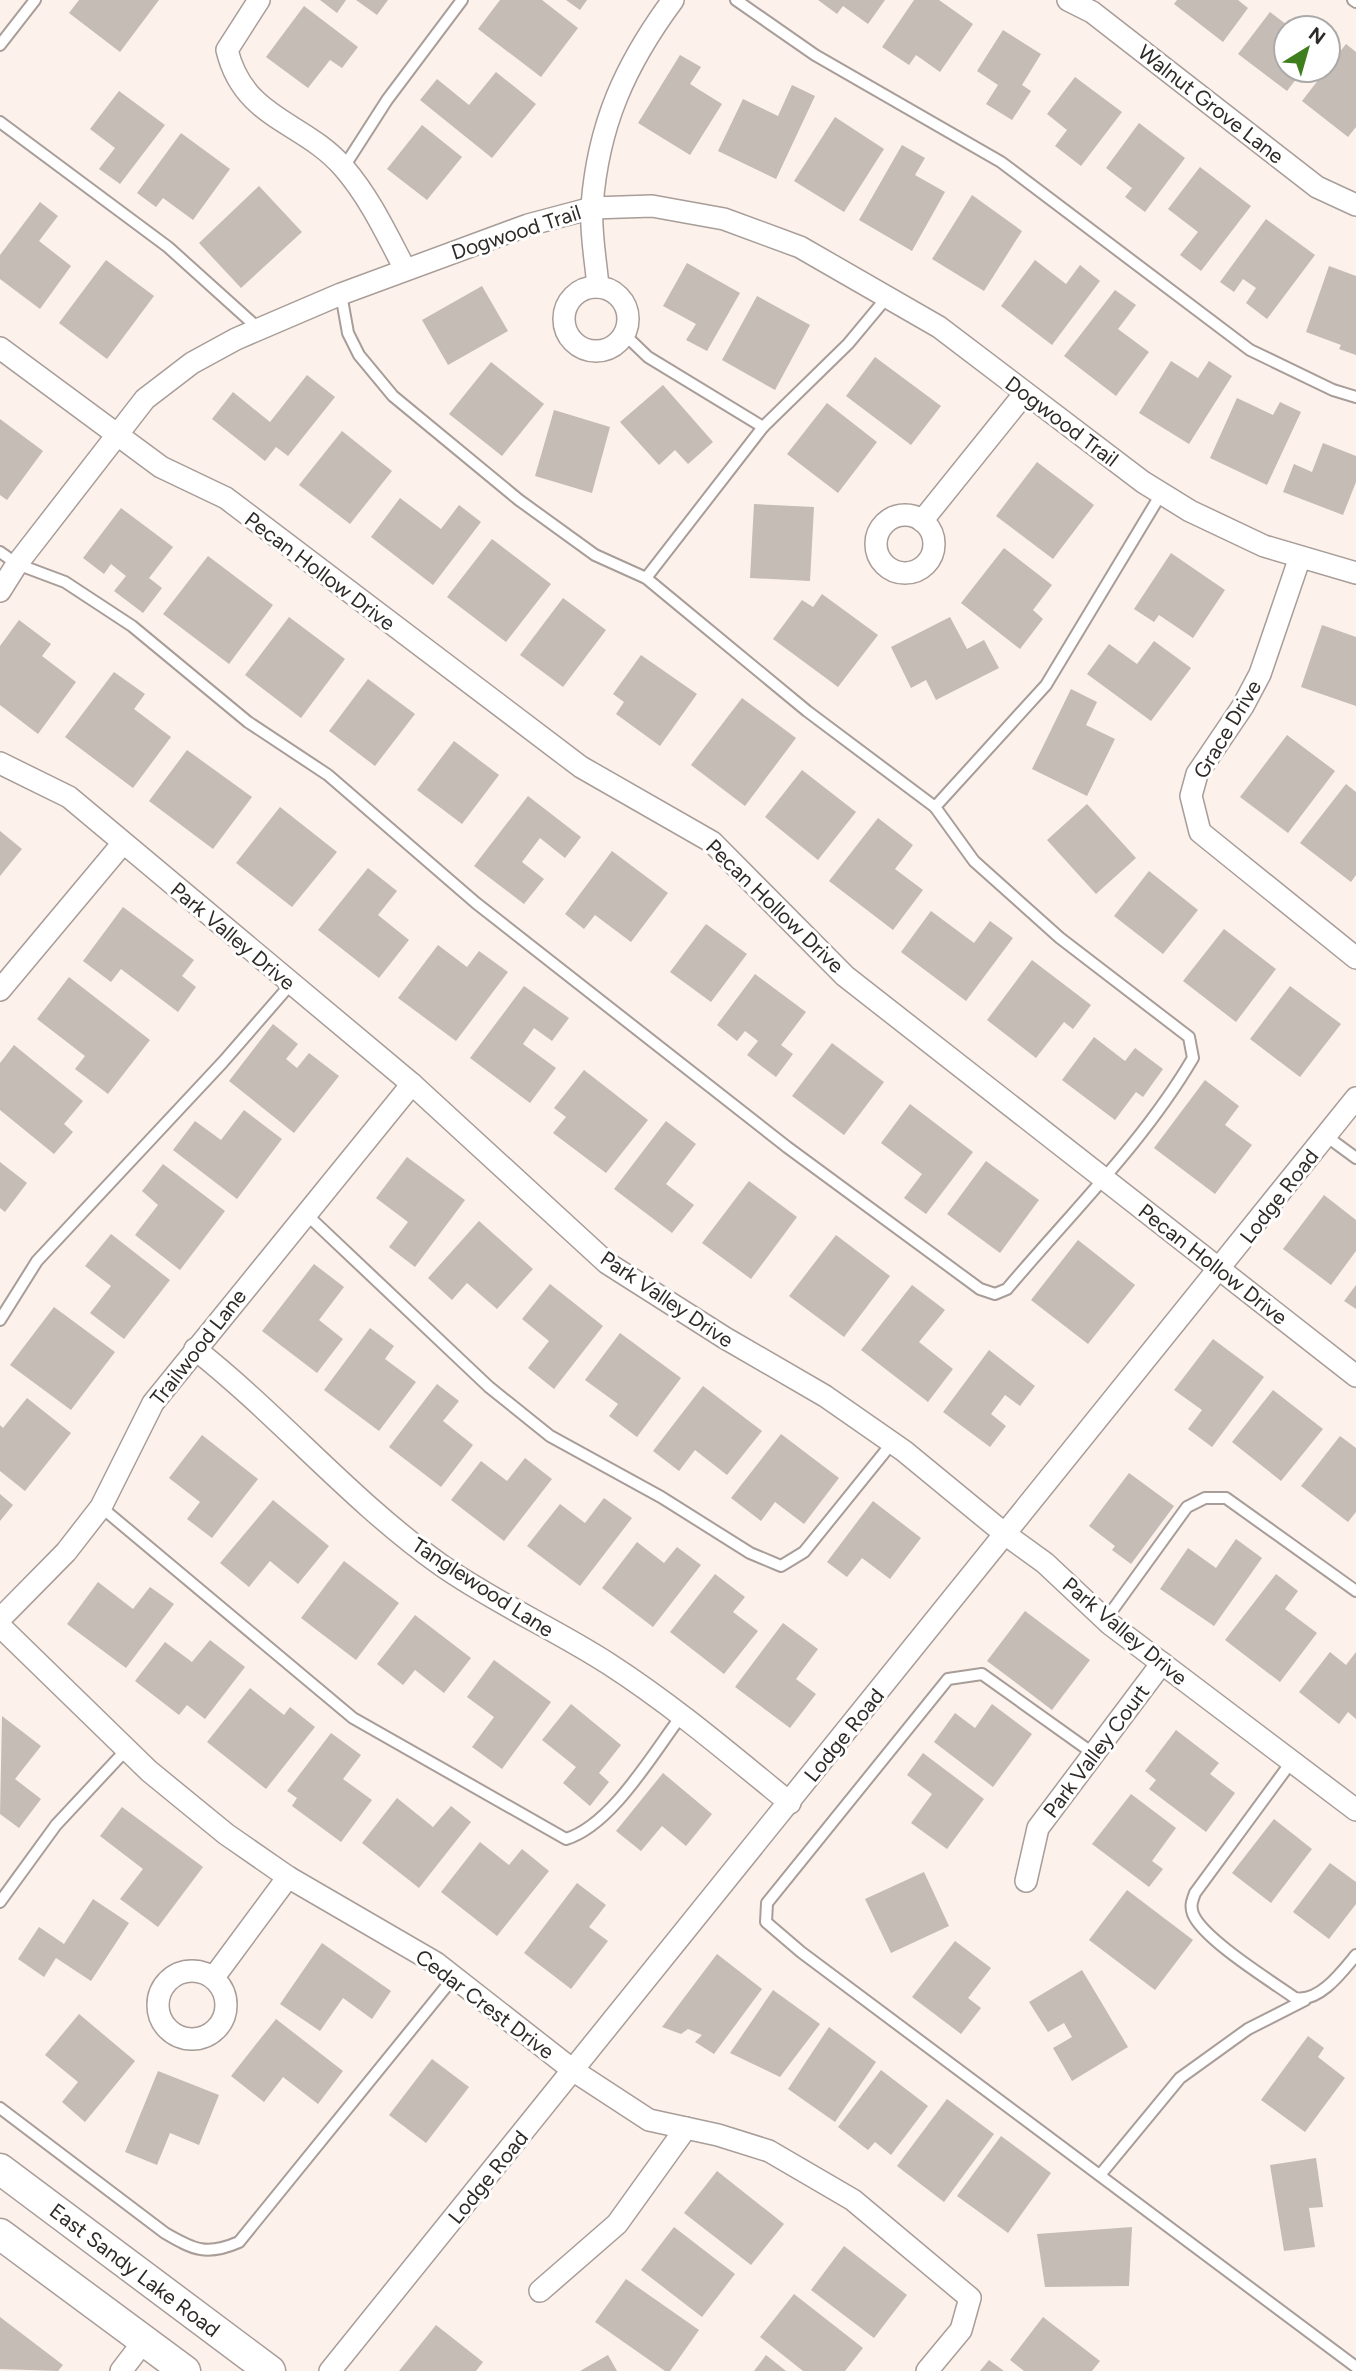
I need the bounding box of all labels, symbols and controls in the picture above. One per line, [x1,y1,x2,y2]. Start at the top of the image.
north arrow [1272,14,1342,84]
text: N [1304,22,1330,49]
street label: Walnut Grove Lane [1133,39,1289,169]
street label: Dogwood Trail [448,199,584,265]
street label: Dogwood Trail [1001,370,1123,472]
street label: Pecan Hollow Drive [240,506,400,636]
street label: Grace Drive [1188,675,1266,783]
street label: Pecan Hollow Drive [701,834,849,978]
street label: Park Valley Drive [166,877,300,995]
street label: Lodge Road [1234,1144,1324,1248]
street label: Pecan Hollow Drive [1134,1198,1292,1330]
street label: Park Valley Drive [596,1245,738,1353]
street label: Trailwood Lane [145,1284,251,1410]
street label: Tanglewood Lane [408,1532,558,1642]
street label: Park Valley Drive [1058,1572,1192,1690]
street label: Park Valley Court [1038,1679,1154,1823]
street label: Lodge Road [799,1683,889,1787]
street label: Cedar Crest Drive [411,1944,559,2064]
street label: Lodge Road [443,2125,533,2229]
street label: East Sandy Lake Road [45,2198,225,2342]

